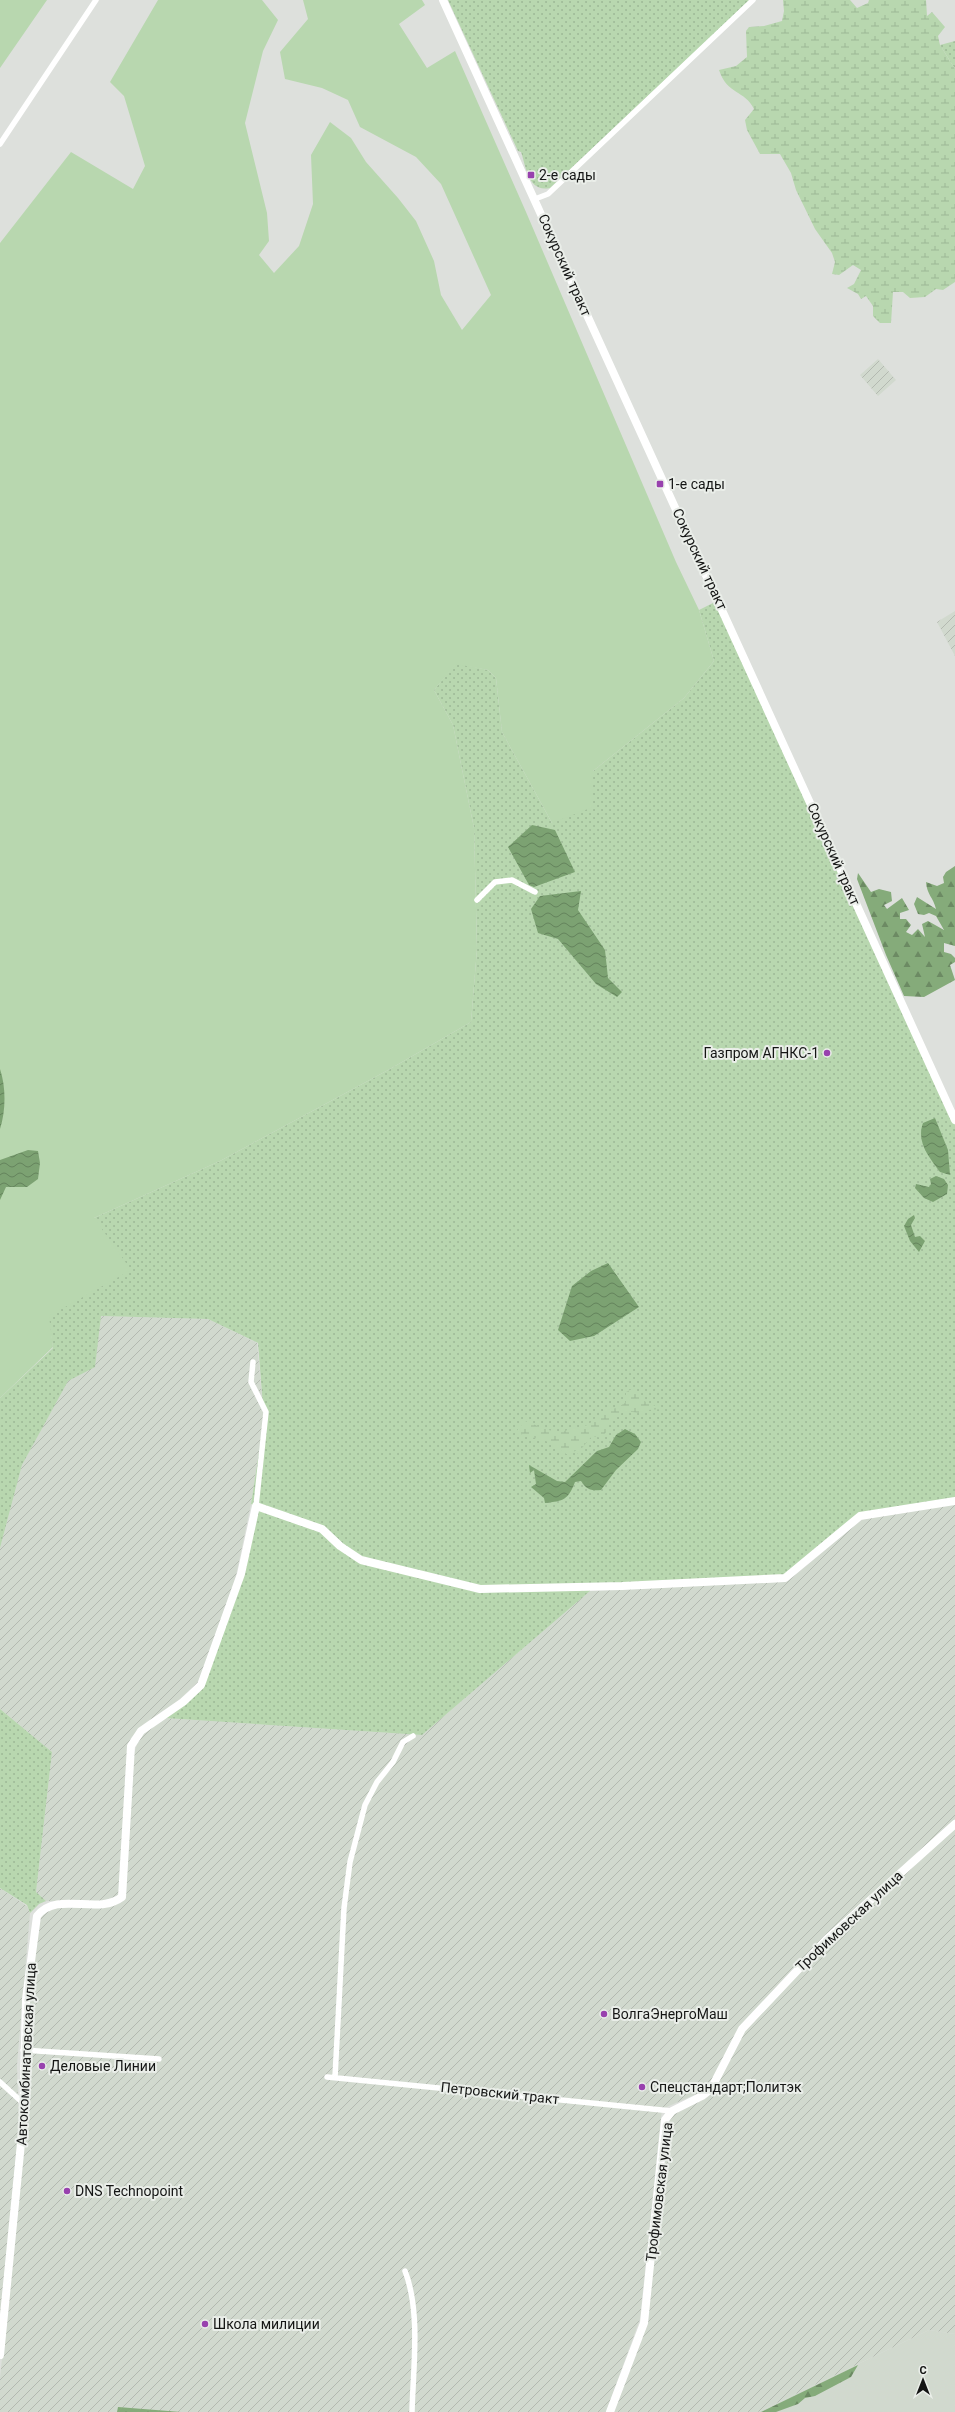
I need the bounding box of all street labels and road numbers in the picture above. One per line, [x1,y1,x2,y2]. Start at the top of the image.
street label: Сокурский тракт [535,211,595,319]
street label: Сокурский тракт [669,506,731,613]
street label: Сокурский тракт [804,800,864,908]
street label: Трофимовская улица [792,1867,906,1975]
street label: Автокомбинатовская улица [13,1962,39,2146]
street label: Петровский тракт [440,2079,560,2107]
street label: Трофимовская улица [643,2121,675,2263]

